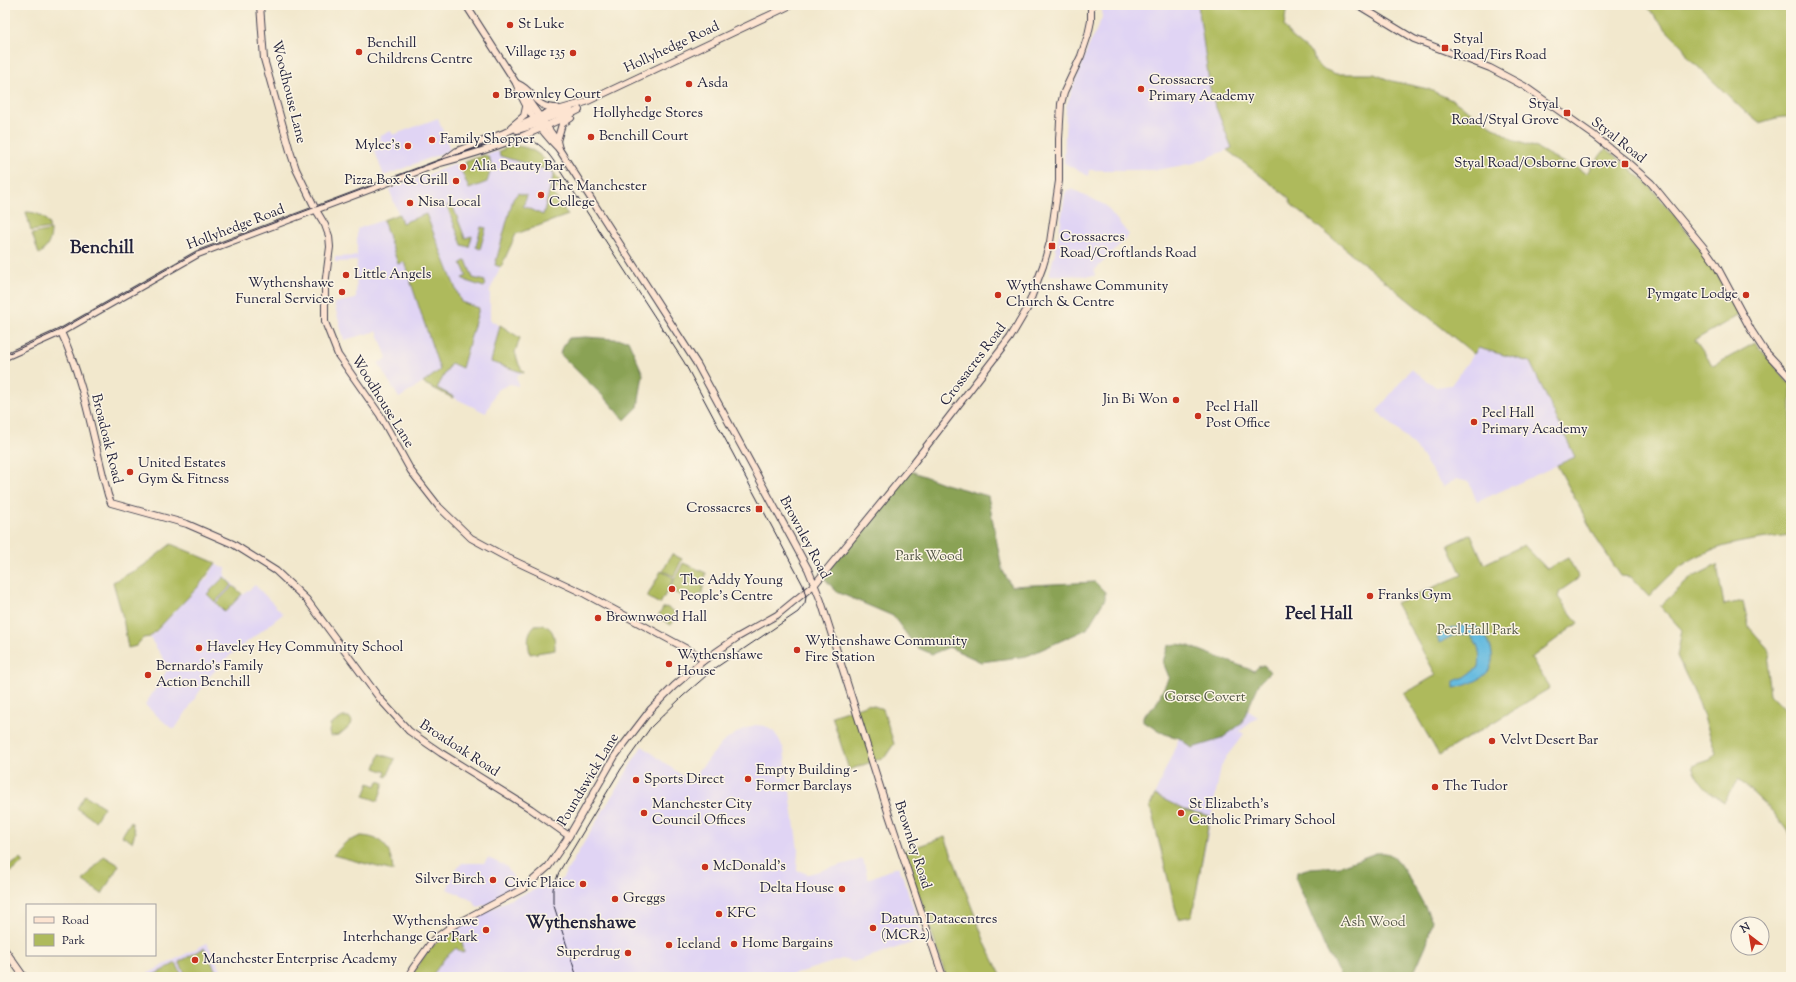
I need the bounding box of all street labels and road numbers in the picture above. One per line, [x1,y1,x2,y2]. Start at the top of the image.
street label: Hollyhedge Road [621,17,723,79]
street label: Woodhouse Lane [266,38,310,146]
street label: Styal Road [1586,113,1650,169]
street label: Hollyhedge Road [184,200,288,256]
street label: Crossacres Road [936,319,1012,411]
street label: Woodhouse Lane [345,352,419,452]
street label: Broadoak Road [85,392,127,486]
street label: Brownley Road [774,493,834,583]
street label: Broadoak Road [415,716,503,782]
street label: Poundswick Lane [553,730,625,830]
street label: Brownley Road [888,798,936,892]

